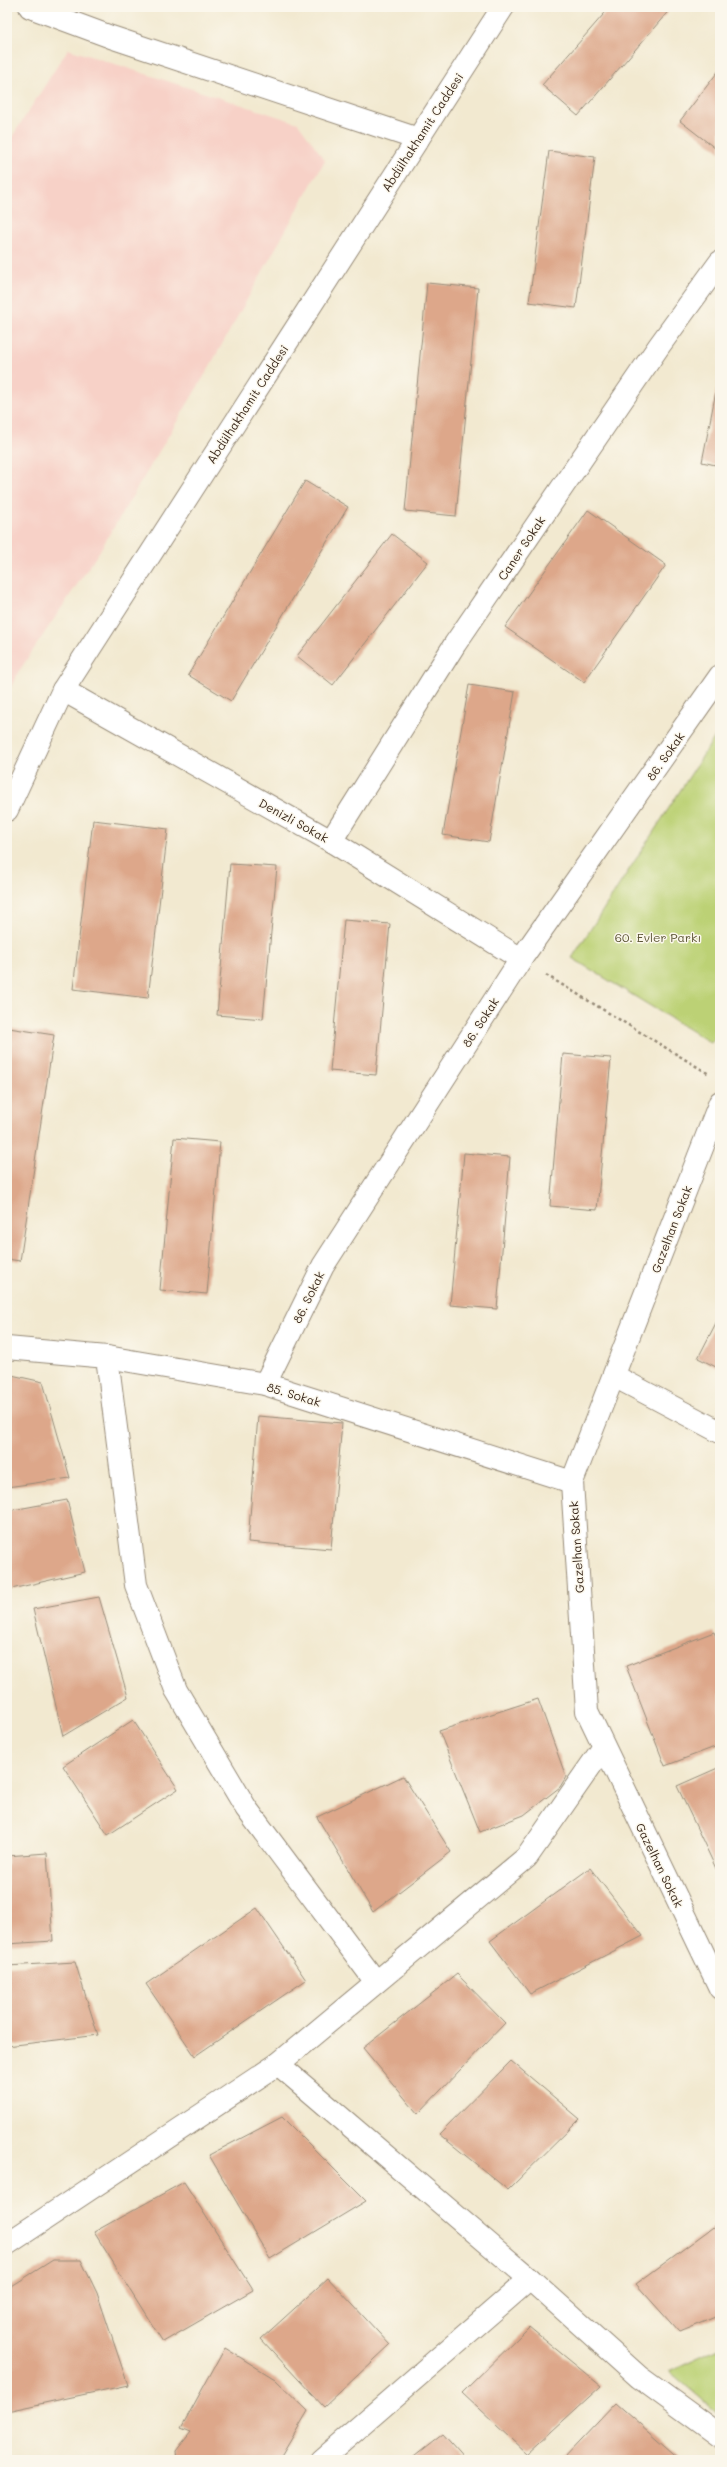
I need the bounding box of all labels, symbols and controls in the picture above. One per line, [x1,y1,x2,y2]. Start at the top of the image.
street label: Abdülhakhamit Caddesi [378,70,466,194]
street label: Abdülhakhamit Caddesi [203,342,291,466]
street label: Caner Sokak [494,513,548,583]
street label: 86. Sokak [642,728,688,784]
street label: Denizli Sokak [256,794,332,846]
park label: 60. Evler Parkı [615,929,701,945]
street label: 86. Sokak [458,994,502,1050]
street label: Gazelhan Sokak [647,1183,695,1275]
street label: 86. Sokak [289,1268,327,1326]
street label: 85. Sokak [265,1378,323,1410]
street label: Gazelhan Sokak [565,1500,587,1594]
street label: Gazelhan Sokak [633,1820,687,1910]

